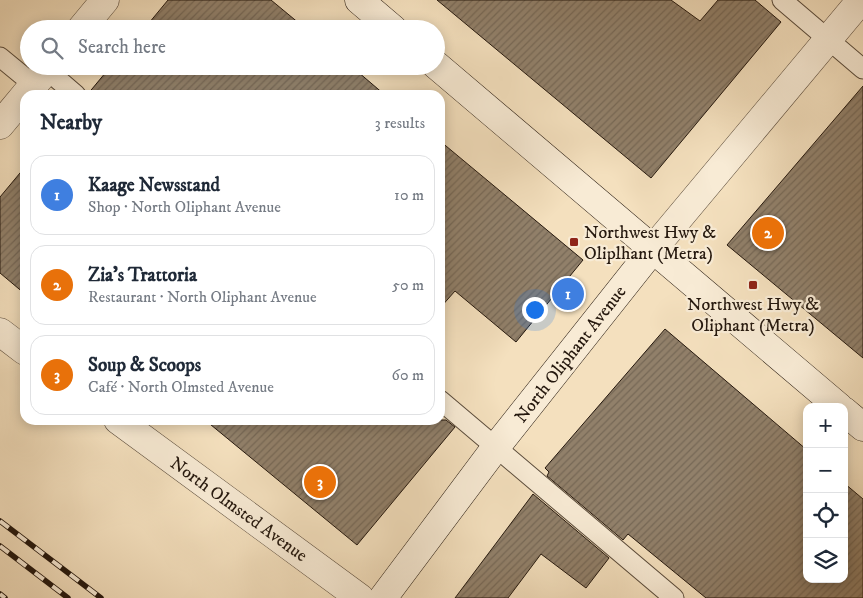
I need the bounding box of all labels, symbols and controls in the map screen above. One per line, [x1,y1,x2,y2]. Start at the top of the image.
search box [20,20,445,75]
icon: search [38,34,66,62]
text: Search here [78,36,166,59]
text: Nearby [40,110,102,136]
text: 3 results [375,113,425,133]
text: Kaage Newsstand [88,174,220,197]
text: 1 [54,185,60,205]
text: 10 m [394,185,424,205]
text: Shop · North Oliphant Avenue [88,197,281,217]
pin: 2 [752,214,784,252]
place label: Northwest Hwy & Oliplhant (Metra) [584,222,716,265]
marker: Northwest Hwy & Oliplhant (Metra) [568,236,580,248]
text: Zia's Trattoria [88,264,197,287]
text: 2 [53,275,61,295]
text: 50 m [392,275,424,295]
pin: 1 [552,275,584,313]
marker: Northwest Hwy & Oliphant (Metra) [747,279,759,291]
street label: North Oliphant Avenue [510,282,631,428]
text: Restaurant · North Oliphant Avenue [88,287,317,307]
place label: Northwest Hwy & Oliphant (Metra) [687,294,819,337]
your location [522,297,548,323]
text: Soup & Scoops [88,354,201,377]
text: 3 [54,365,60,385]
text: 60 m [392,365,424,385]
text: Café · North Olmsted Avenue [88,377,274,397]
map controls [803,403,848,583]
button: + [803,403,848,448]
button: − [803,448,848,493]
street label: North Olmsted Avenue [165,453,311,567]
pin: 3 [304,463,336,501]
button: locate [803,493,848,538]
button: layers [803,538,848,583]

